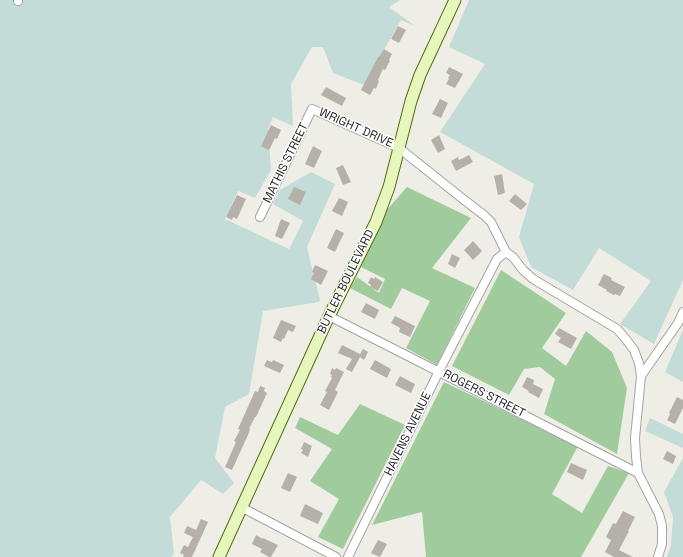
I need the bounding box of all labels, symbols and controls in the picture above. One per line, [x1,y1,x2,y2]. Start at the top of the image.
street label: WRIGHT DRIVE [317,105,395,151]
street label: MATHIS STREET [260,121,312,205]
street label: BUTLER BOULEVARD [315,228,377,336]
street label: ROGERS STREET [440,367,528,421]
street label: HAVENS AVENUE [382,390,434,478]

